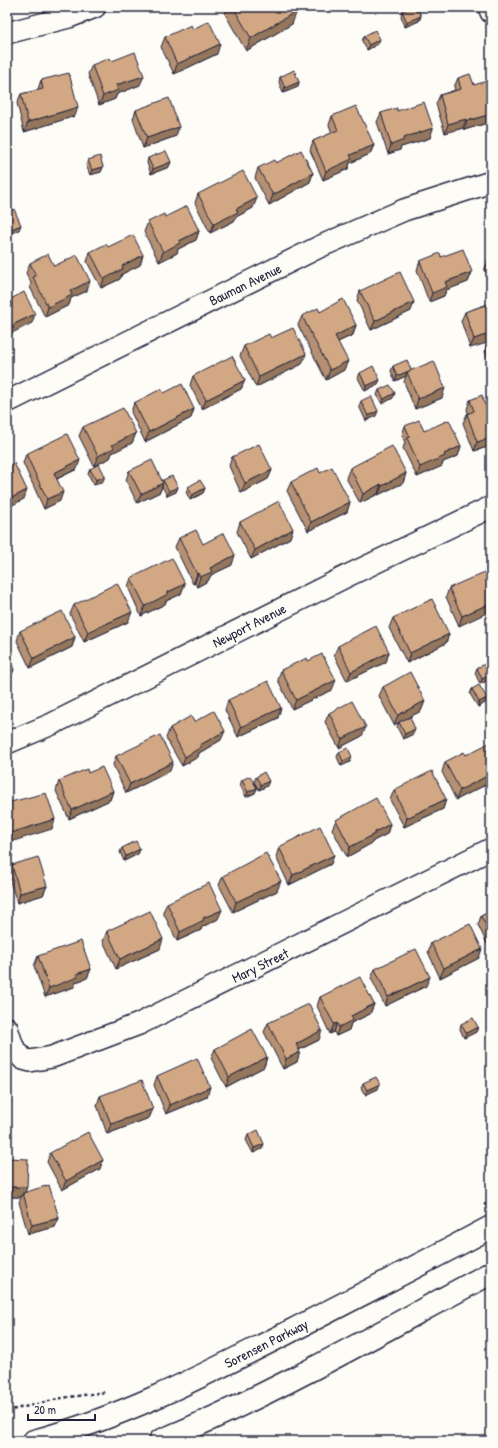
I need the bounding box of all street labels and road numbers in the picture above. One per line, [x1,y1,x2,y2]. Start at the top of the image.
street label: Bauman Avenue [206,258,285,310]
street label: Newport Avenue [209,598,290,653]
street label: Mary Street [228,943,292,988]
street label: Sorensen Parkway [221,1314,311,1373]

